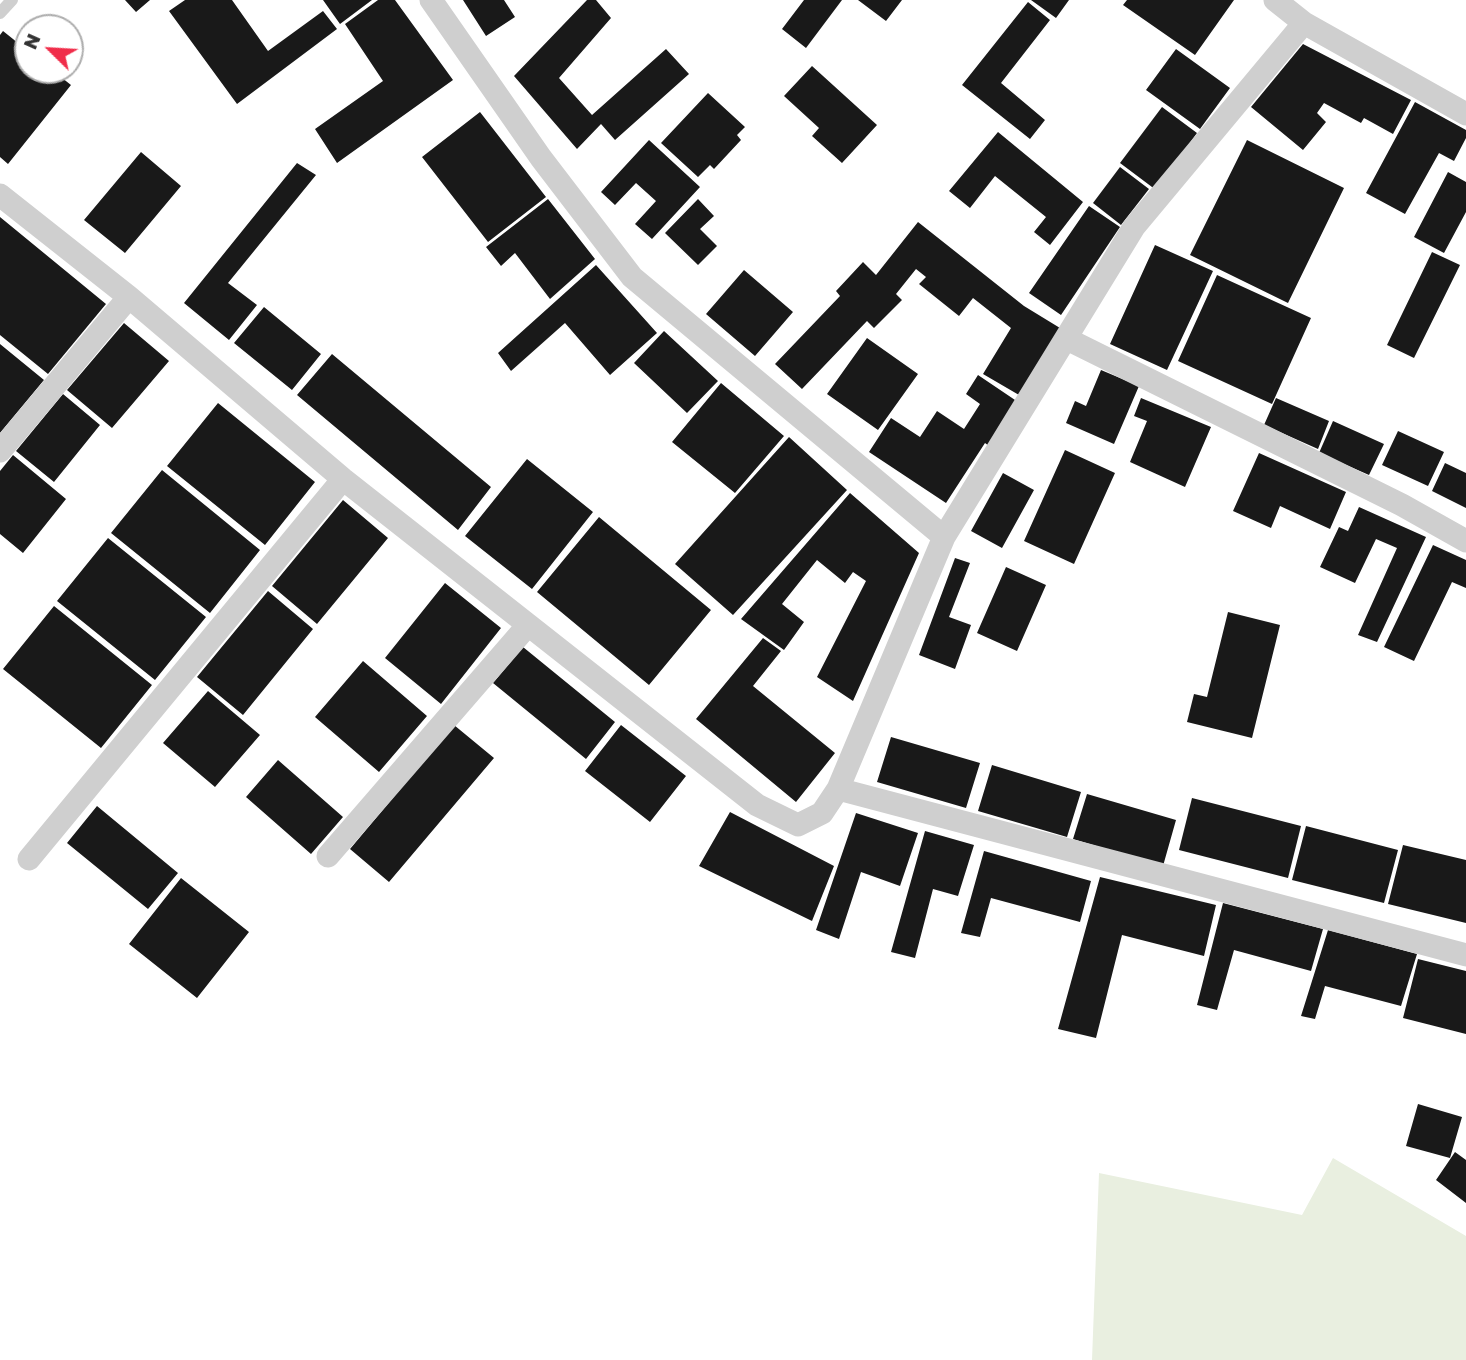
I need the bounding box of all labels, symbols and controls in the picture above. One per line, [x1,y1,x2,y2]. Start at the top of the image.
north arrow [14,14,84,84]
text: N [18,30,45,52]

